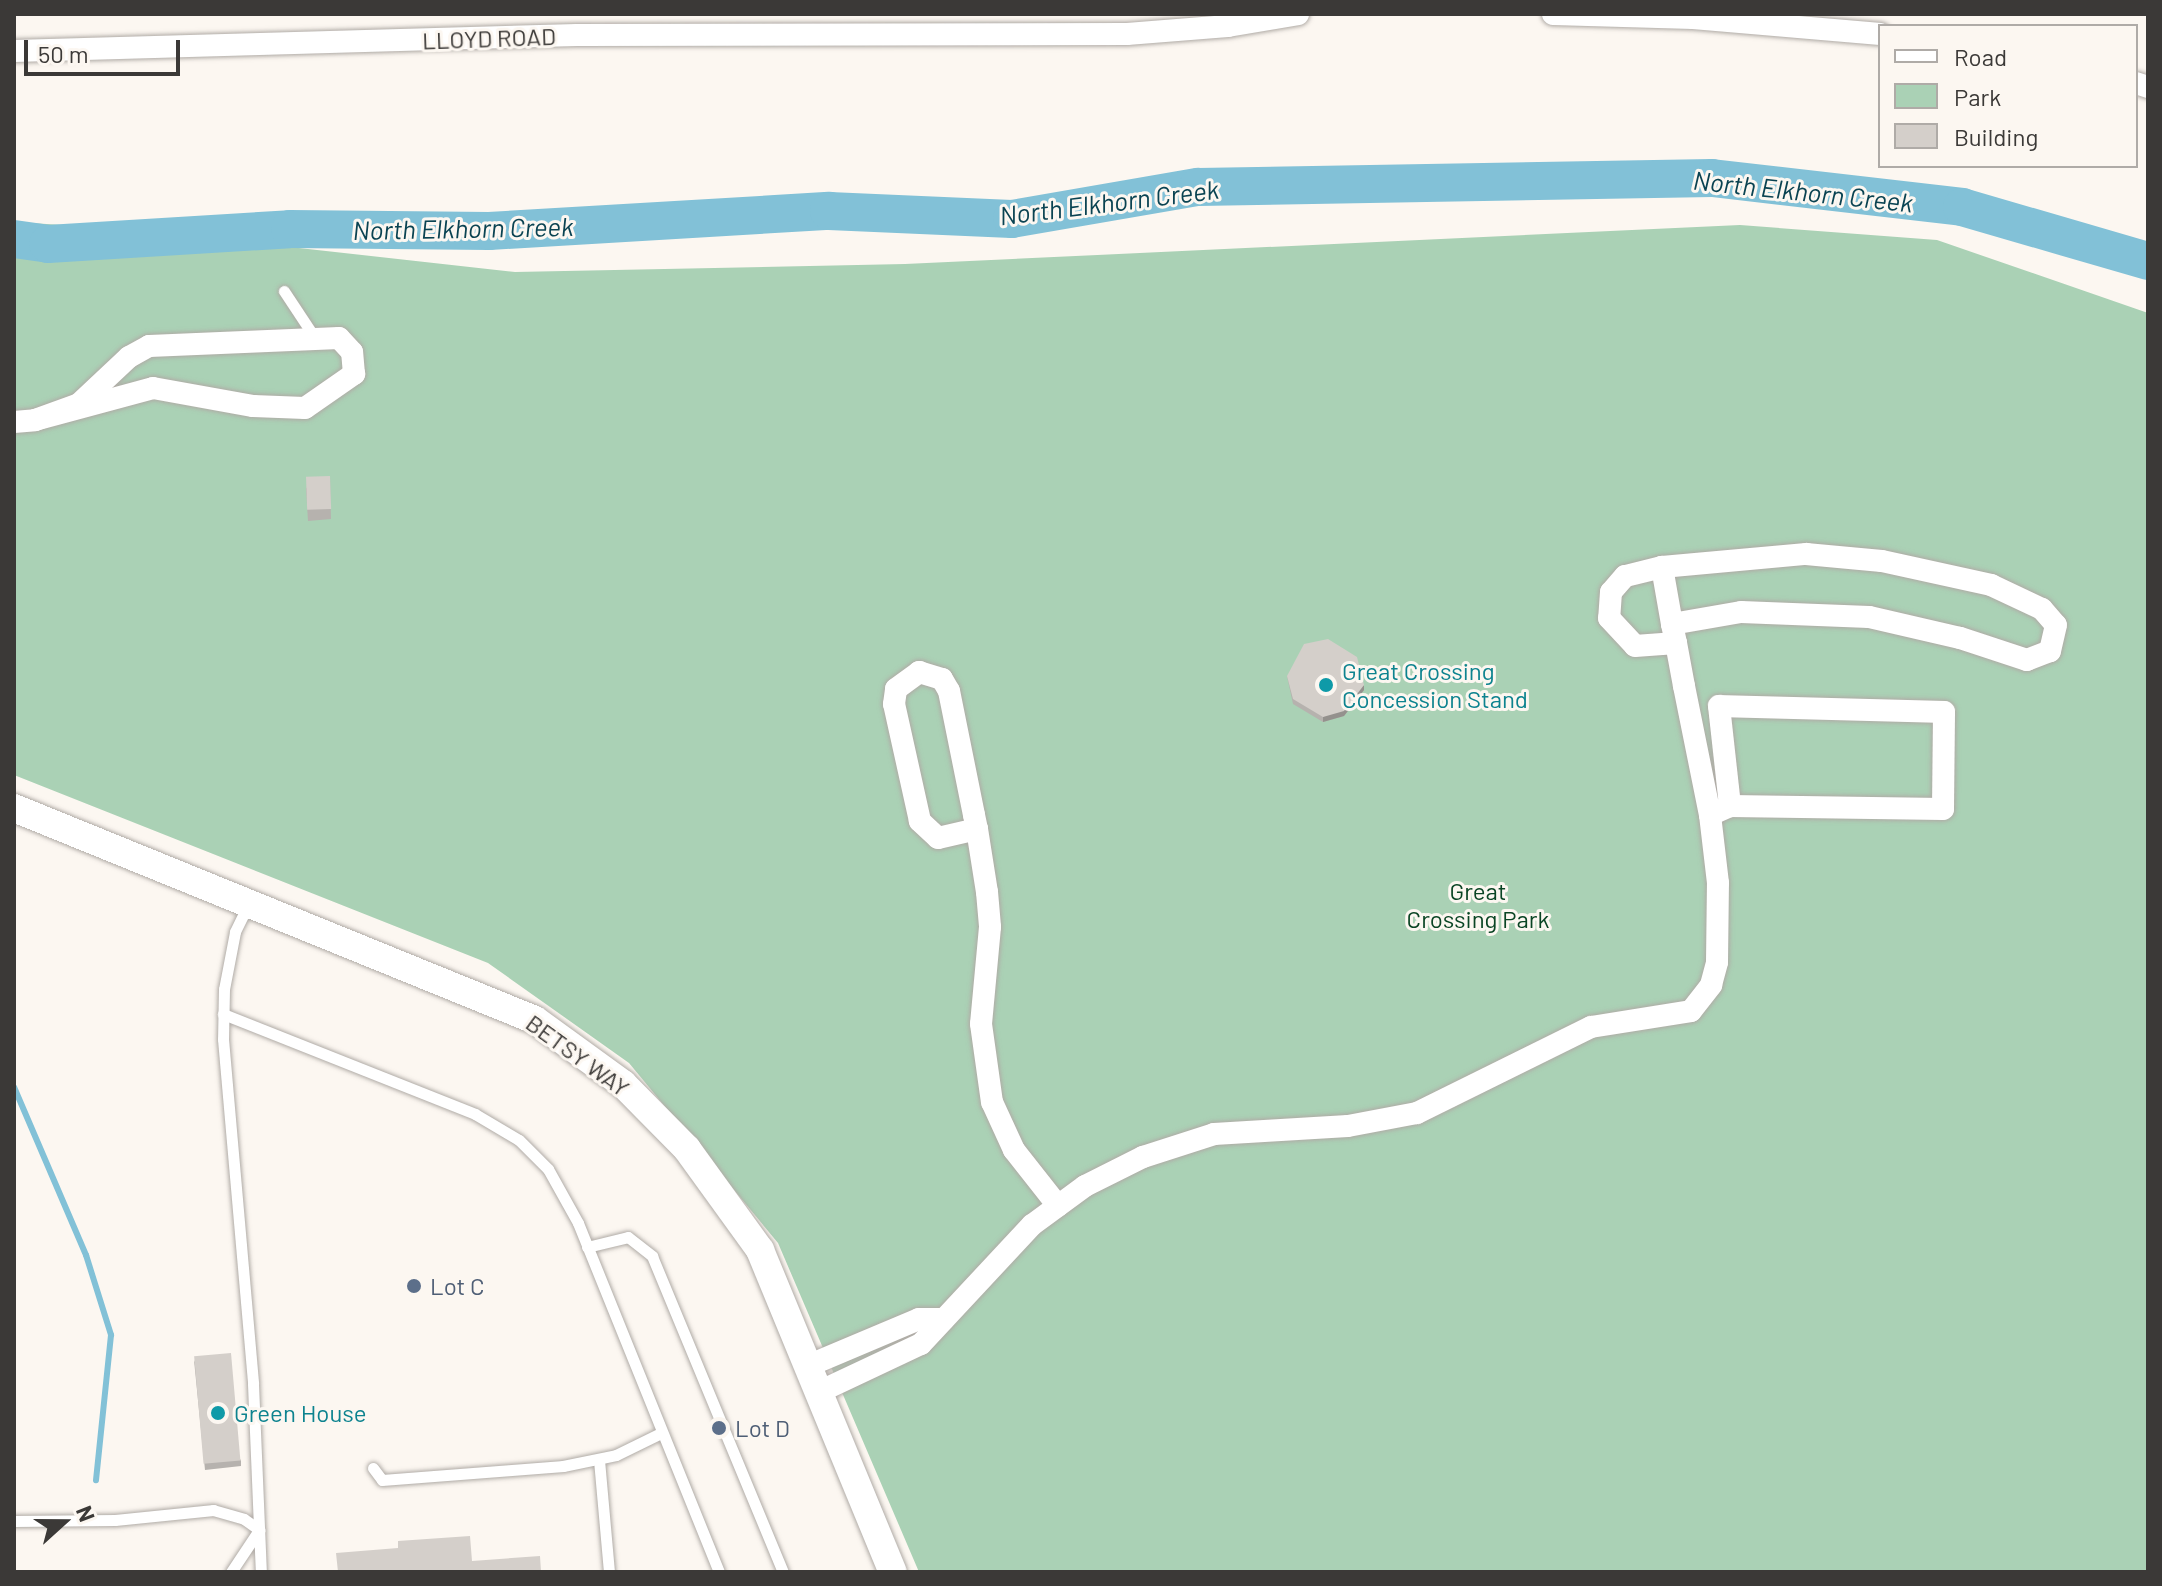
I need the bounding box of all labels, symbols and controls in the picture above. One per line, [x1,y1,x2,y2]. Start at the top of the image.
street label: LLOYD ROAD [422,21,556,55]
scale bar [28,24,184,74]
legend [1878,24,2138,168]
text: 50 m [38,39,89,68]
text: Road [1954,42,2007,71]
text: Park [1954,82,2001,111]
text: Building [1954,122,2038,151]
water label: North Elkhorn Creek [1692,164,1914,218]
water label: North Elkhorn Creek [998,173,1220,231]
water label: North Elkhorn Creek [352,210,574,246]
place label: Great Crossing Concession Stand [1342,657,1528,713]
marker: Great Crossing Concession Stand [1317,676,1335,694]
park label: Great Crossing Park [1407,877,1549,933]
street label: BETSY WAY [521,1008,635,1102]
place label: Lot C [430,1272,485,1300]
marker: Lot C [405,1277,423,1295]
place label: Green House [234,1399,367,1427]
marker: Green House [209,1404,227,1422]
place label: Lot D [735,1414,790,1442]
marker: Lot D [710,1419,728,1437]
north arrow [24,1482,104,1562]
text: N [72,1502,101,1525]

